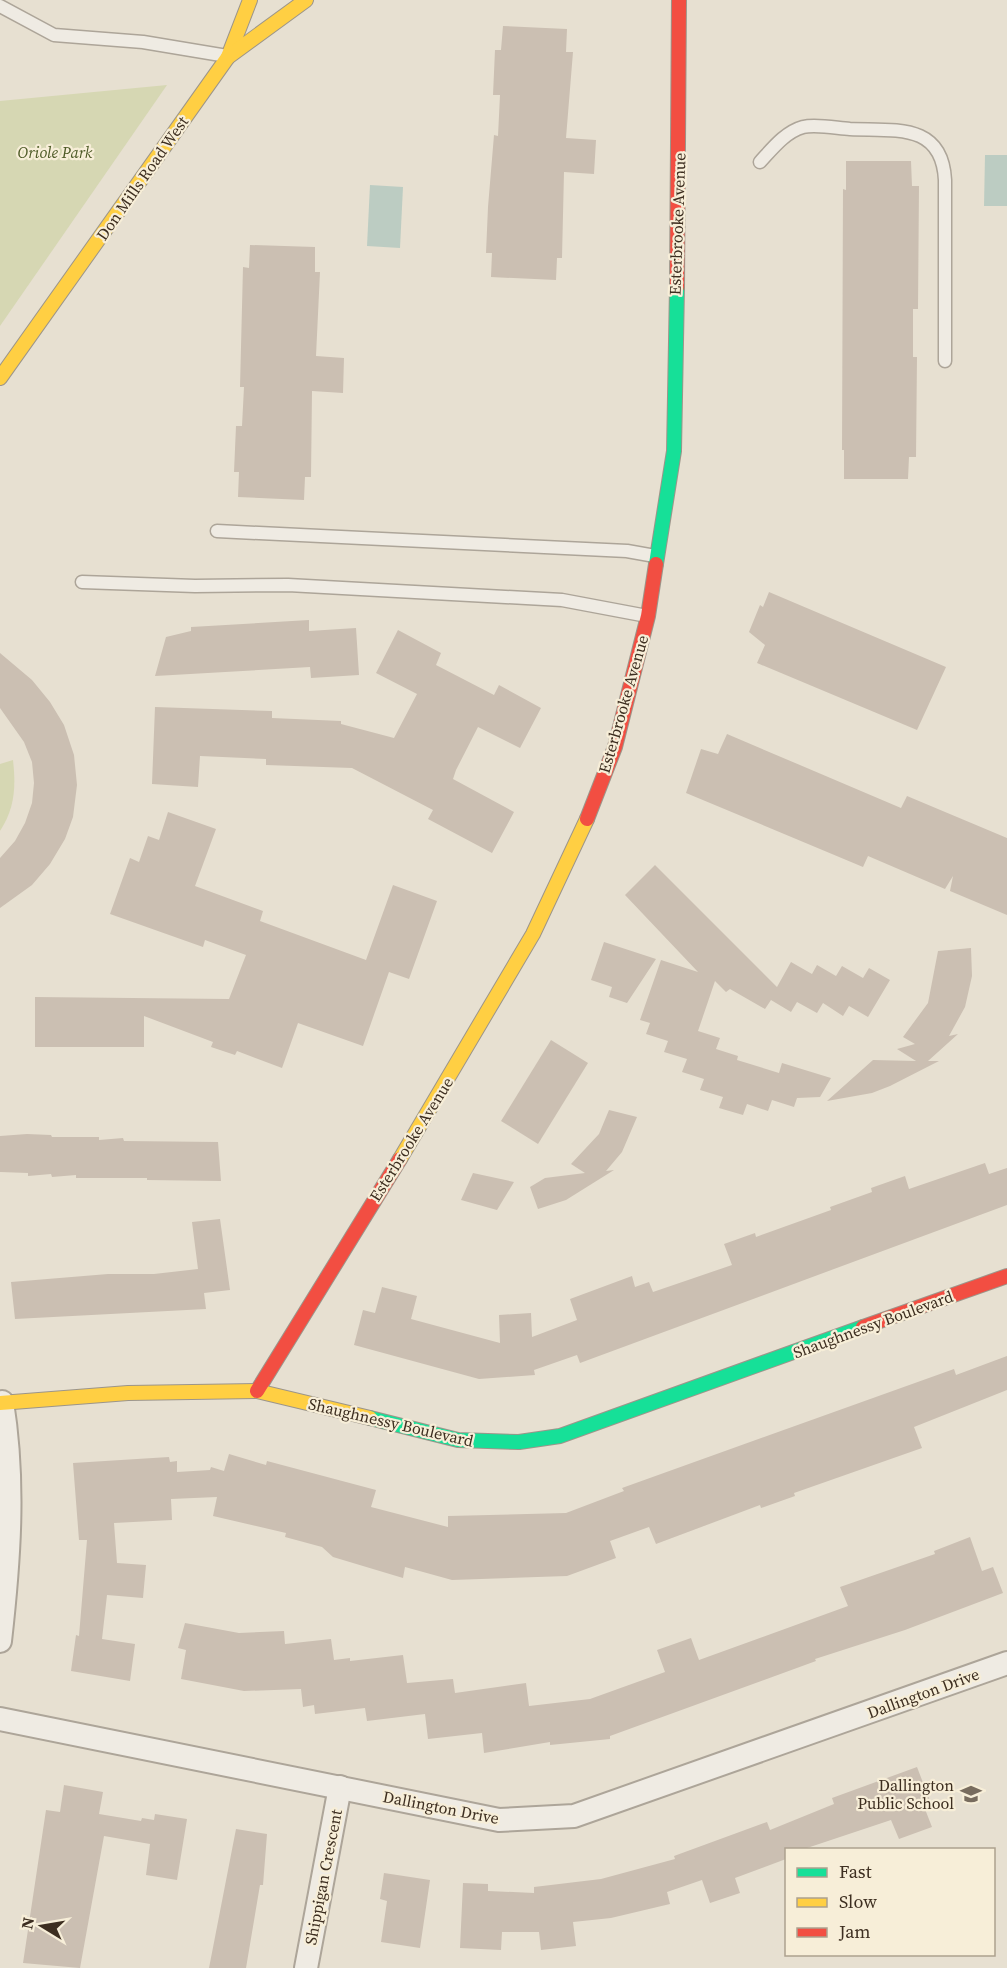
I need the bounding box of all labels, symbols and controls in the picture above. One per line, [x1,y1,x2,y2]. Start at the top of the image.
street label: Don Mills Road West [91,111,194,245]
park label: Oriole Park [18,141,93,163]
street label: Esterbrooke Avenue [664,152,690,296]
street label: Esterbrooke Avenue [593,632,653,776]
street label: Esterbrooke Avenue [364,1073,458,1205]
street label: Shaughnessy Boulevard [790,1285,956,1363]
street label: Shaughnessy Boulevard [306,1392,476,1452]
street label: Dallington Drive [864,1663,982,1723]
place label: Dallington Public School [857,1774,954,1814]
school or university icon: Dallington Public School [959,1782,983,1806]
street label: Dallington Drive [381,1785,501,1829]
street label: Shippigan Crescent [299,1807,347,1947]
legend [785,1848,995,1956]
text: Fast [839,1859,872,1884]
text: Slow [839,1889,877,1914]
north arrow [12,1896,72,1956]
text: N [15,1915,39,1931]
text: Jam [838,1919,871,1944]

